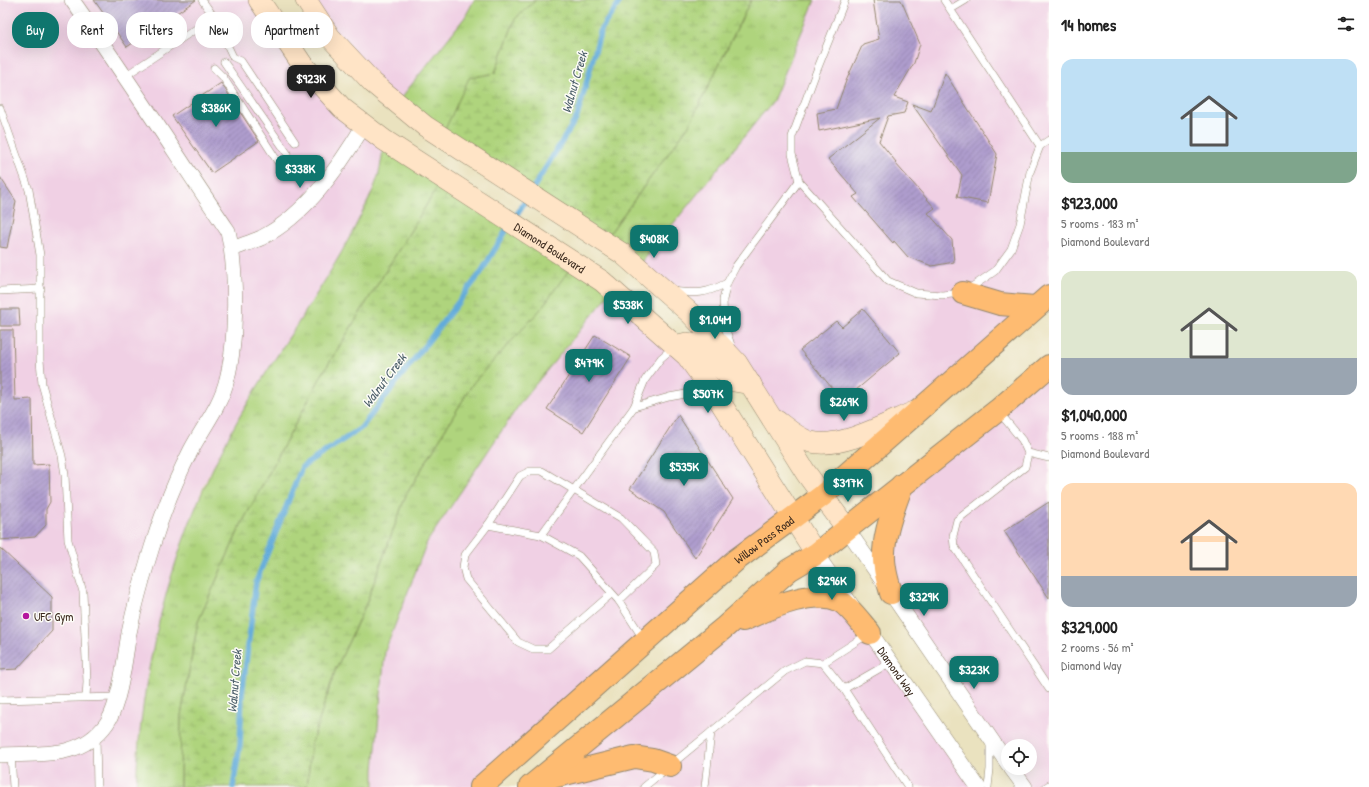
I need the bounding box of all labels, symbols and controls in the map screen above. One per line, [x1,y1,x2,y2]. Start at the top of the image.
chip: Buy [12,12,59,48]
chip: Rent [67,12,118,48]
chip: Filters [126,12,187,48]
chip: New [195,12,243,48]
chip: Apartment [251,12,333,48]
text: 14 homes [1061,13,1116,36]
icon: filters [1335,13,1357,35]
water label: Walnut Creek [557,48,592,115]
pin: $923K [283,65,339,99]
text: $923K [296,69,326,87]
icon: home [1173,85,1245,157]
pin: $386K [188,94,244,128]
text: $386K [201,98,231,116]
pin: $338K [272,155,328,189]
text: $338K [285,159,315,177]
text: $923,000 [1061,191,1118,214]
text: 5 rooms · 183 m² [1061,214,1138,232]
street label: Diamond Boulevard [511,218,589,277]
pin: $408K [626,225,682,259]
text: $408K [639,229,669,247]
text: Diamond Boulevard [1061,232,1149,250]
pin: $538K [600,291,656,325]
text: $538K [613,295,643,313]
icon: home [1173,297,1245,369]
pin: $1.04M [682,306,748,340]
text: $1.04M [699,310,731,328]
water label: Walnut Creek [358,348,411,411]
pin: $479K [561,349,617,383]
text: $479K [574,353,604,371]
pin: $507K [680,380,736,414]
text: $507K [692,384,724,402]
pin: $269K [816,388,872,422]
text: $269K [829,392,859,410]
text: $1,040,000 [1061,403,1127,426]
text: 5 rooms · 188 m² [1061,426,1138,444]
text: Diamond Boulevard [1061,444,1149,462]
pin: $535K [656,453,712,487]
text: $535K [669,457,699,475]
pin: $317K [820,469,876,503]
text: $317K [833,473,863,491]
icon: home [1173,509,1245,581]
street label: Willow Pass Road [730,511,797,567]
pin: $296K [804,567,860,601]
text: $296K [817,571,847,589]
pin: $329K [896,583,952,617]
text: $329K [909,587,939,605]
place label: UFC Gym [34,608,73,625]
marker: UFC Gym [21,611,31,621]
text: $329,000 [1061,615,1118,638]
text: 2 rooms · 56 m² [1061,638,1134,656]
street label: Diamond Way [874,643,920,699]
water label: Walnut Creek [222,647,246,713]
pin: $323K [946,656,1002,690]
text: Diamond Way [1061,656,1122,674]
text: $323K [958,660,990,678]
map controls [1001,739,1037,775]
button: locate [1001,739,1037,775]

